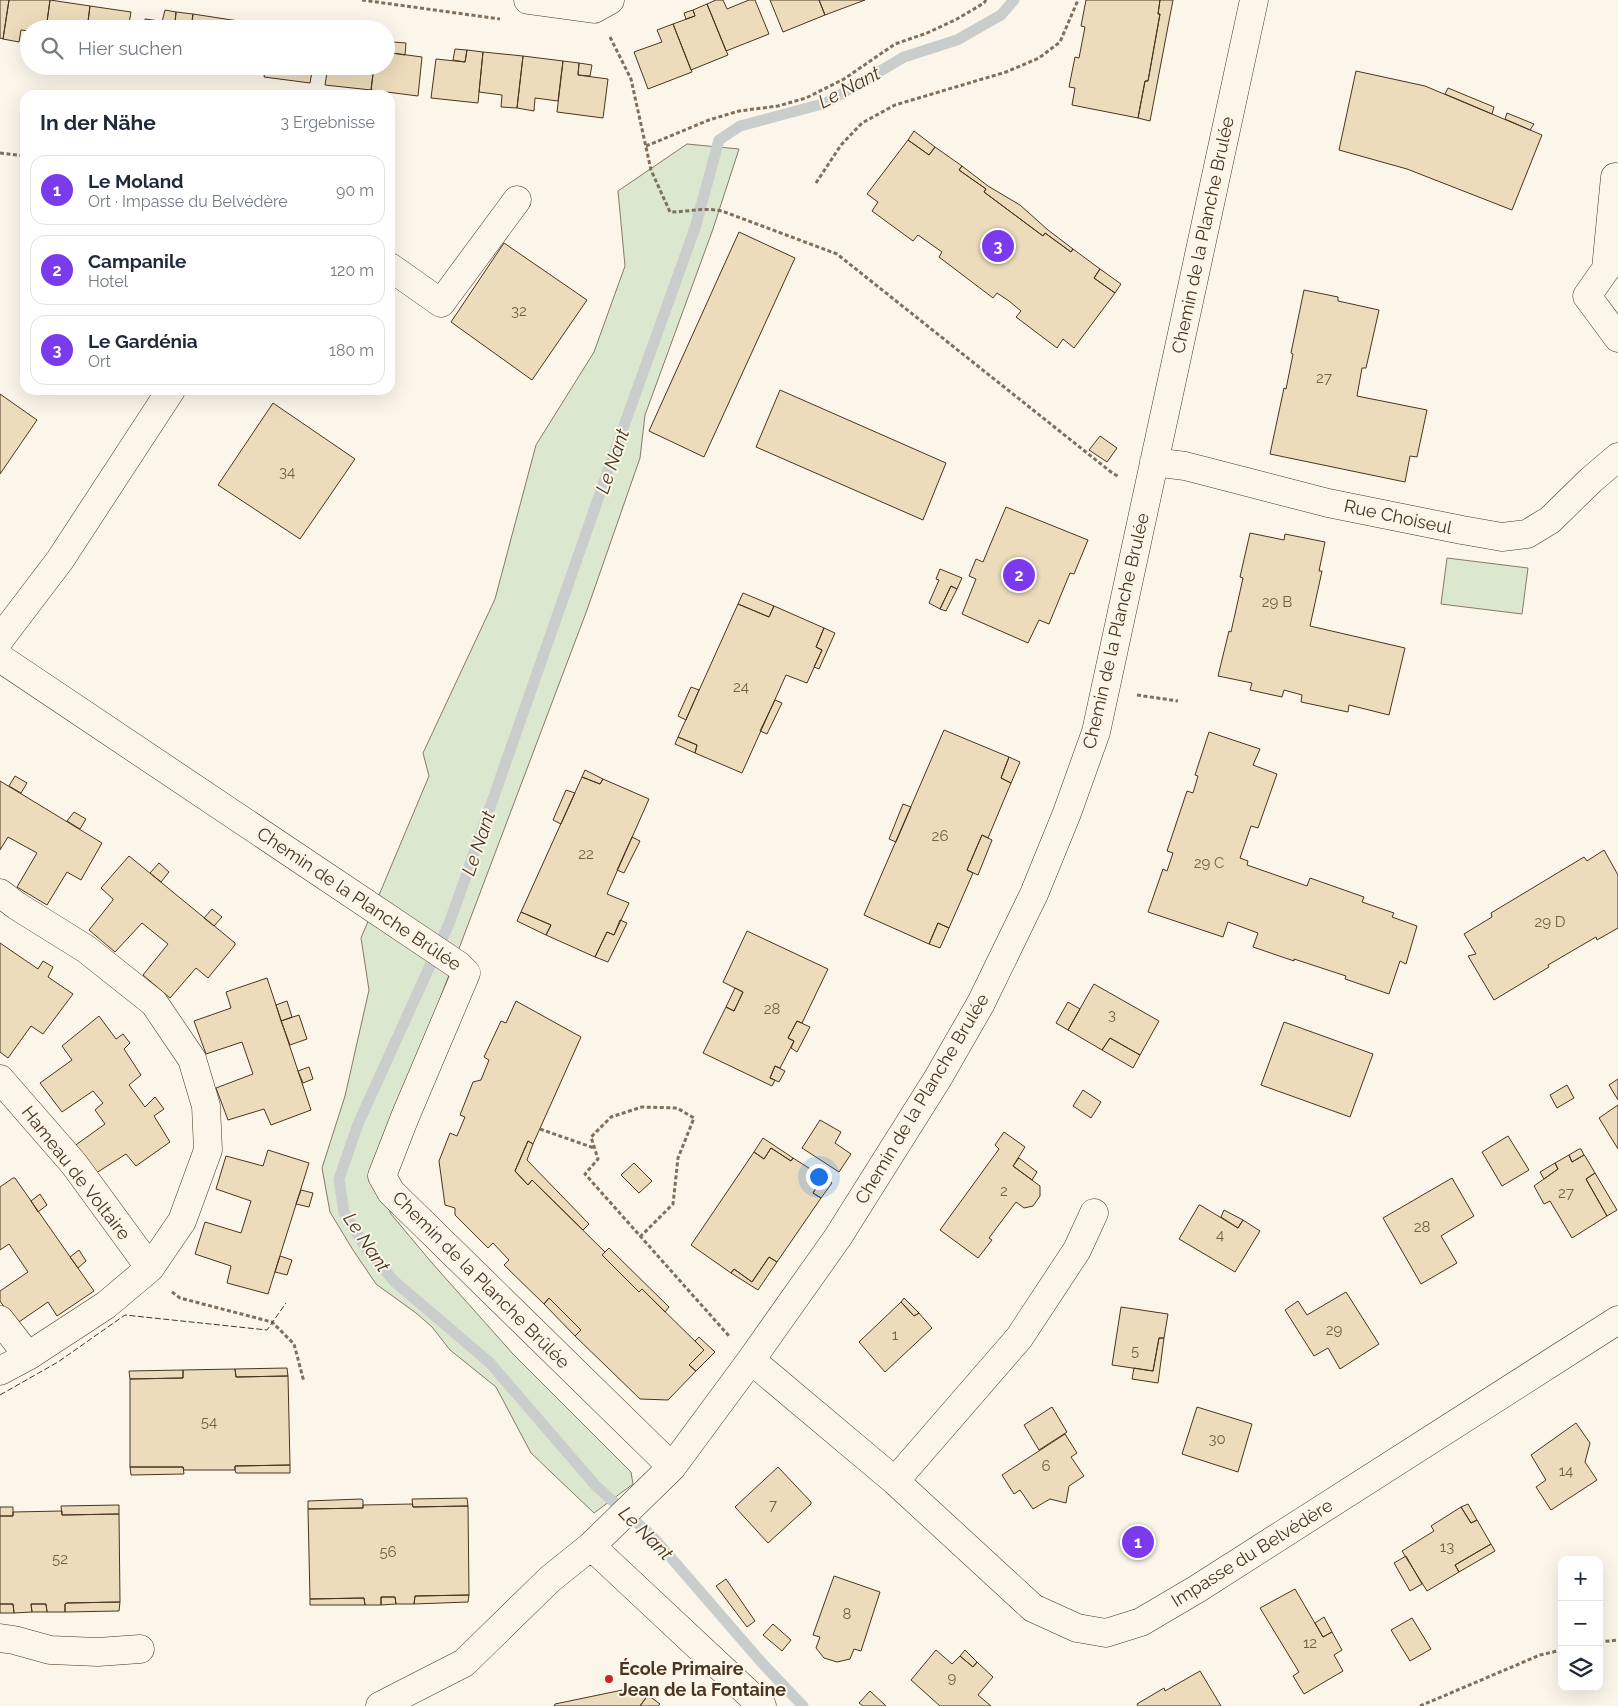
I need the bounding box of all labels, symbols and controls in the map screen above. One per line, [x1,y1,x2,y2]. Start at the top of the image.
search box [20,20,395,75]
icon: search [38,34,66,62]
text: Hier suchen [78,37,183,59]
water label: Le Nant [814,61,884,112]
text: In der Nähe [40,110,156,135]
text: 3 Ergebnisse [281,113,375,132]
street label: Chemin de la Planche Brulée [1167,114,1238,355]
text: Le Moland [88,170,183,192]
text: 1 [53,181,61,200]
text: 90 m [336,181,374,200]
text: Ort · Impasse du Belvédère [88,192,288,211]
pin: 3 [982,227,1014,265]
text: Campanile [88,250,186,272]
text: 2 [52,261,62,280]
text: 120 m [330,261,374,280]
text: Hotel [88,272,128,291]
house number: 32 [511,302,527,320]
text: Le Gardénia [88,330,198,352]
text: 3 [53,341,61,360]
text: 180 m [329,341,374,360]
text: Ort [88,352,111,371]
house number: 27 [1316,369,1332,387]
water label: Le Nant [591,425,634,496]
house number: 34 [279,463,295,481]
street label: Rue Choiseul [1342,495,1454,538]
street label: Chemin de la Planche Brulée [1078,510,1153,751]
pin: 2 [1003,556,1035,594]
house number: 29 B [1262,593,1292,611]
house number: 24 [733,678,749,696]
water label: Le Nant [457,807,500,878]
street label: Chemin de la Planche Brûlée [253,822,466,975]
house number: 26 [932,827,948,845]
house number: 22 [578,845,594,863]
house number: 29 C [1194,854,1224,872]
house number: 29 D [1534,913,1566,931]
street label: Chemin de la Planche Brulée [850,989,993,1208]
house number: 28 [764,1000,780,1018]
house number: 3 [1108,1006,1116,1024]
street label: Hameau de Voltaire [18,1102,135,1244]
your location [806,1164,832,1190]
house number: 2 [1000,1182,1008,1200]
house number: 27 [1558,1184,1574,1202]
street label: Chemin de la Planche Brûlée [389,1187,574,1373]
water label: Le Nant [339,1208,395,1277]
house number: 28 [1414,1218,1430,1236]
house number: 4 [1216,1226,1224,1244]
house number: 29 [1326,1321,1343,1339]
house number: 1 [892,1326,899,1344]
house number: 5 [1131,1342,1139,1360]
house number: 54 [201,1413,217,1431]
house number: 30 [1208,1430,1226,1448]
house number: 6 [1041,1457,1051,1475]
house number: 14 [1559,1462,1573,1480]
street label: Impasse du Belvédère [1167,1494,1337,1611]
house number: 7 [769,1496,777,1514]
water label: Le Nant [615,1502,678,1565]
pin: 1 [1122,1523,1154,1561]
house number: 13 [1440,1538,1454,1556]
house number: 56 [379,1543,397,1561]
house number: 52 [52,1550,68,1568]
map controls [1558,1556,1603,1691]
button: + [1558,1556,1603,1601]
button: − [1558,1601,1603,1646]
house number: 8 [843,1605,852,1623]
house number: 12 [1303,1634,1317,1652]
button: layers [1558,1646,1603,1691]
place label: École Primaire Jean de la Fontaine [619,1658,786,1700]
house number: 9 [948,1669,957,1687]
marker: École Primaire Jean de la Fontaine [603,1673,615,1685]

